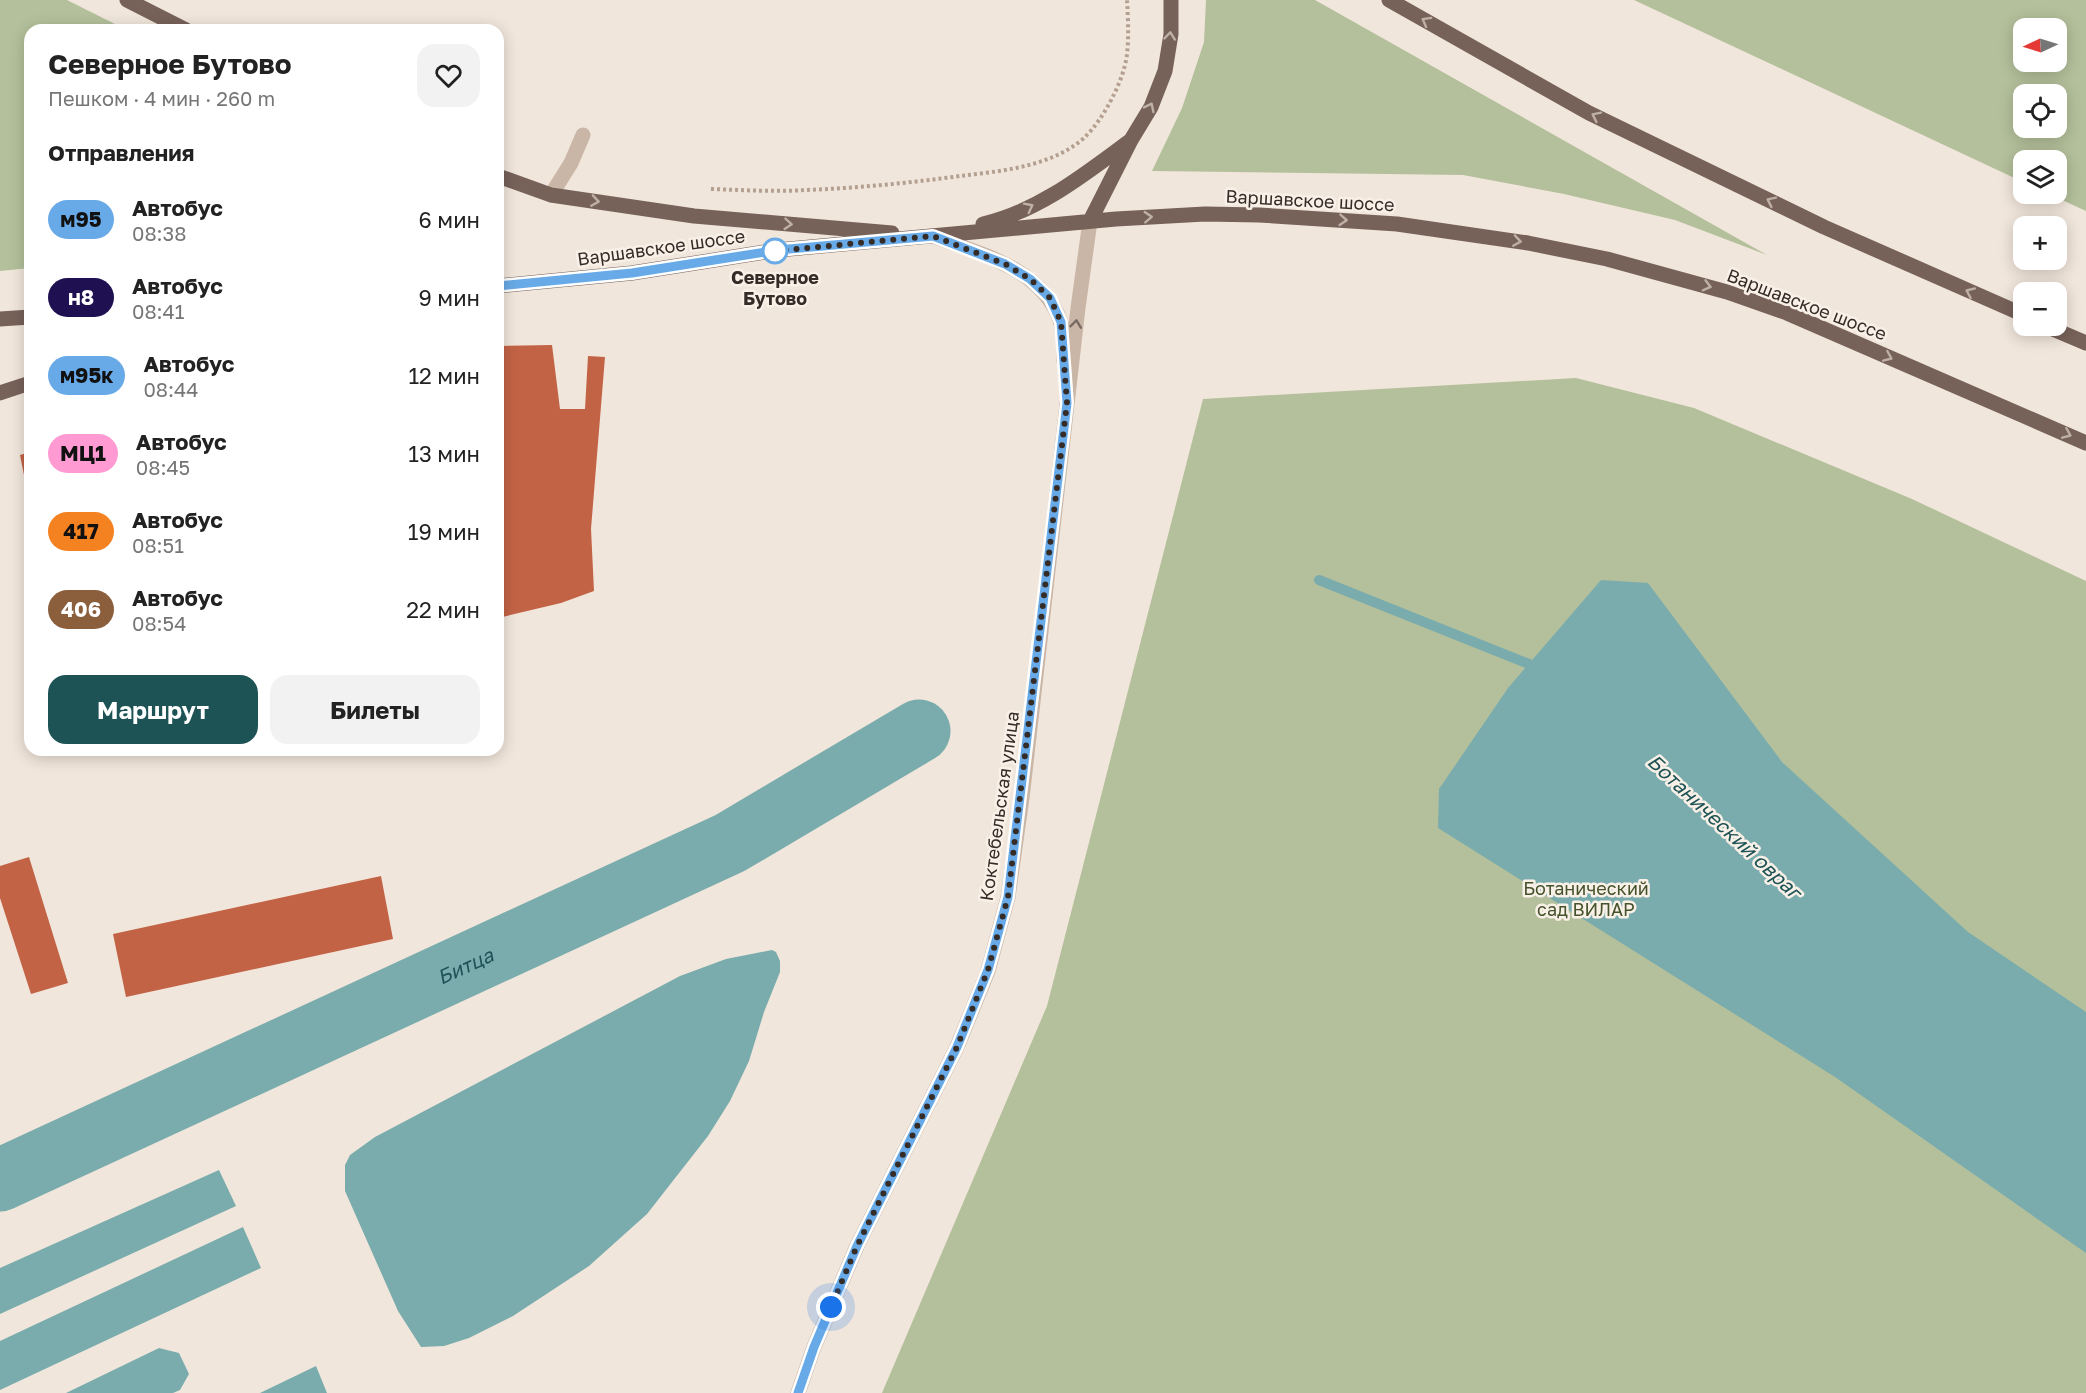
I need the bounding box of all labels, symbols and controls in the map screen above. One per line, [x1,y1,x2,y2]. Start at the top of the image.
one-way arrow [1422,17,1432,28]
north arrow [2013,18,2067,72]
map controls [2013,18,2067,336]
one-way arrow [1163,31,1176,40]
button: heart [417,44,480,107]
text: Северное Бутово [48,47,292,80]
button: locate [2013,84,2067,138]
text: Пешком · 4 мин · 260 m [48,86,275,110]
one-way arrow [1143,102,1154,113]
one-way arrow [1591,112,1602,123]
text: Отправления [48,139,194,166]
button: layers [2013,150,2067,204]
street label: Варшавское шоссе [1225,185,1395,215]
text: Автобус [132,194,223,221]
one-way arrow [590,195,599,207]
one-way arrow [1767,197,1778,209]
one-way arrow [1023,203,1034,214]
text: м95 [60,206,102,232]
text: 6 мин [419,206,480,233]
one-way arrow [1144,211,1153,224]
one-way arrow [1338,214,1347,227]
button: + [2013,216,2067,270]
one-way arrow [784,217,793,230]
text: 08:38 [132,221,187,245]
street label: Варшавское шоссе [576,224,746,270]
one-way arrow [1512,234,1522,247]
marker: Северное Бутово [762,238,788,264]
street label: Варшавское шоссе [1724,263,1890,345]
place label: Северное Бутово [731,266,819,309]
text: Автобус [132,272,223,299]
one-way arrow [1701,279,1712,291]
button: − [2013,282,2067,336]
text: н8 [68,284,94,310]
text: 9 мин [419,284,480,311]
one-way arrow [1965,287,1976,299]
text: 08:41 [132,299,185,323]
one-way arrow [1069,320,1082,329]
text: Автобус [143,350,234,377]
one-way arrow [1882,350,1893,362]
text: м95к [60,362,113,388]
text: 12 мин [408,362,480,389]
text: 08:44 [143,377,198,401]
one-way arrow [2061,427,2072,439]
text: Автобус [136,428,227,455]
text: МЦ1 [60,440,106,466]
text: 13 мин [408,440,480,467]
text: 08:45 [136,455,190,479]
text: Автобус [132,506,223,533]
text: 417 [63,518,99,544]
text: 19 мин [408,518,480,545]
text: 08:51 [132,533,184,557]
text: Автобус [132,584,223,611]
text: 406 [61,596,101,622]
text: 22 мин [406,596,480,623]
text: 08:54 [132,611,186,635]
button: Маршрут [48,675,258,744]
button: Билеты [270,675,480,744]
street label: Коктебельская улица [975,710,1023,902]
water label: Ботанический овраг [1643,749,1809,905]
park label: Ботанический сад ВИЛАР [1523,877,1649,920]
water label: Битца [433,942,497,989]
your location [816,1292,846,1322]

